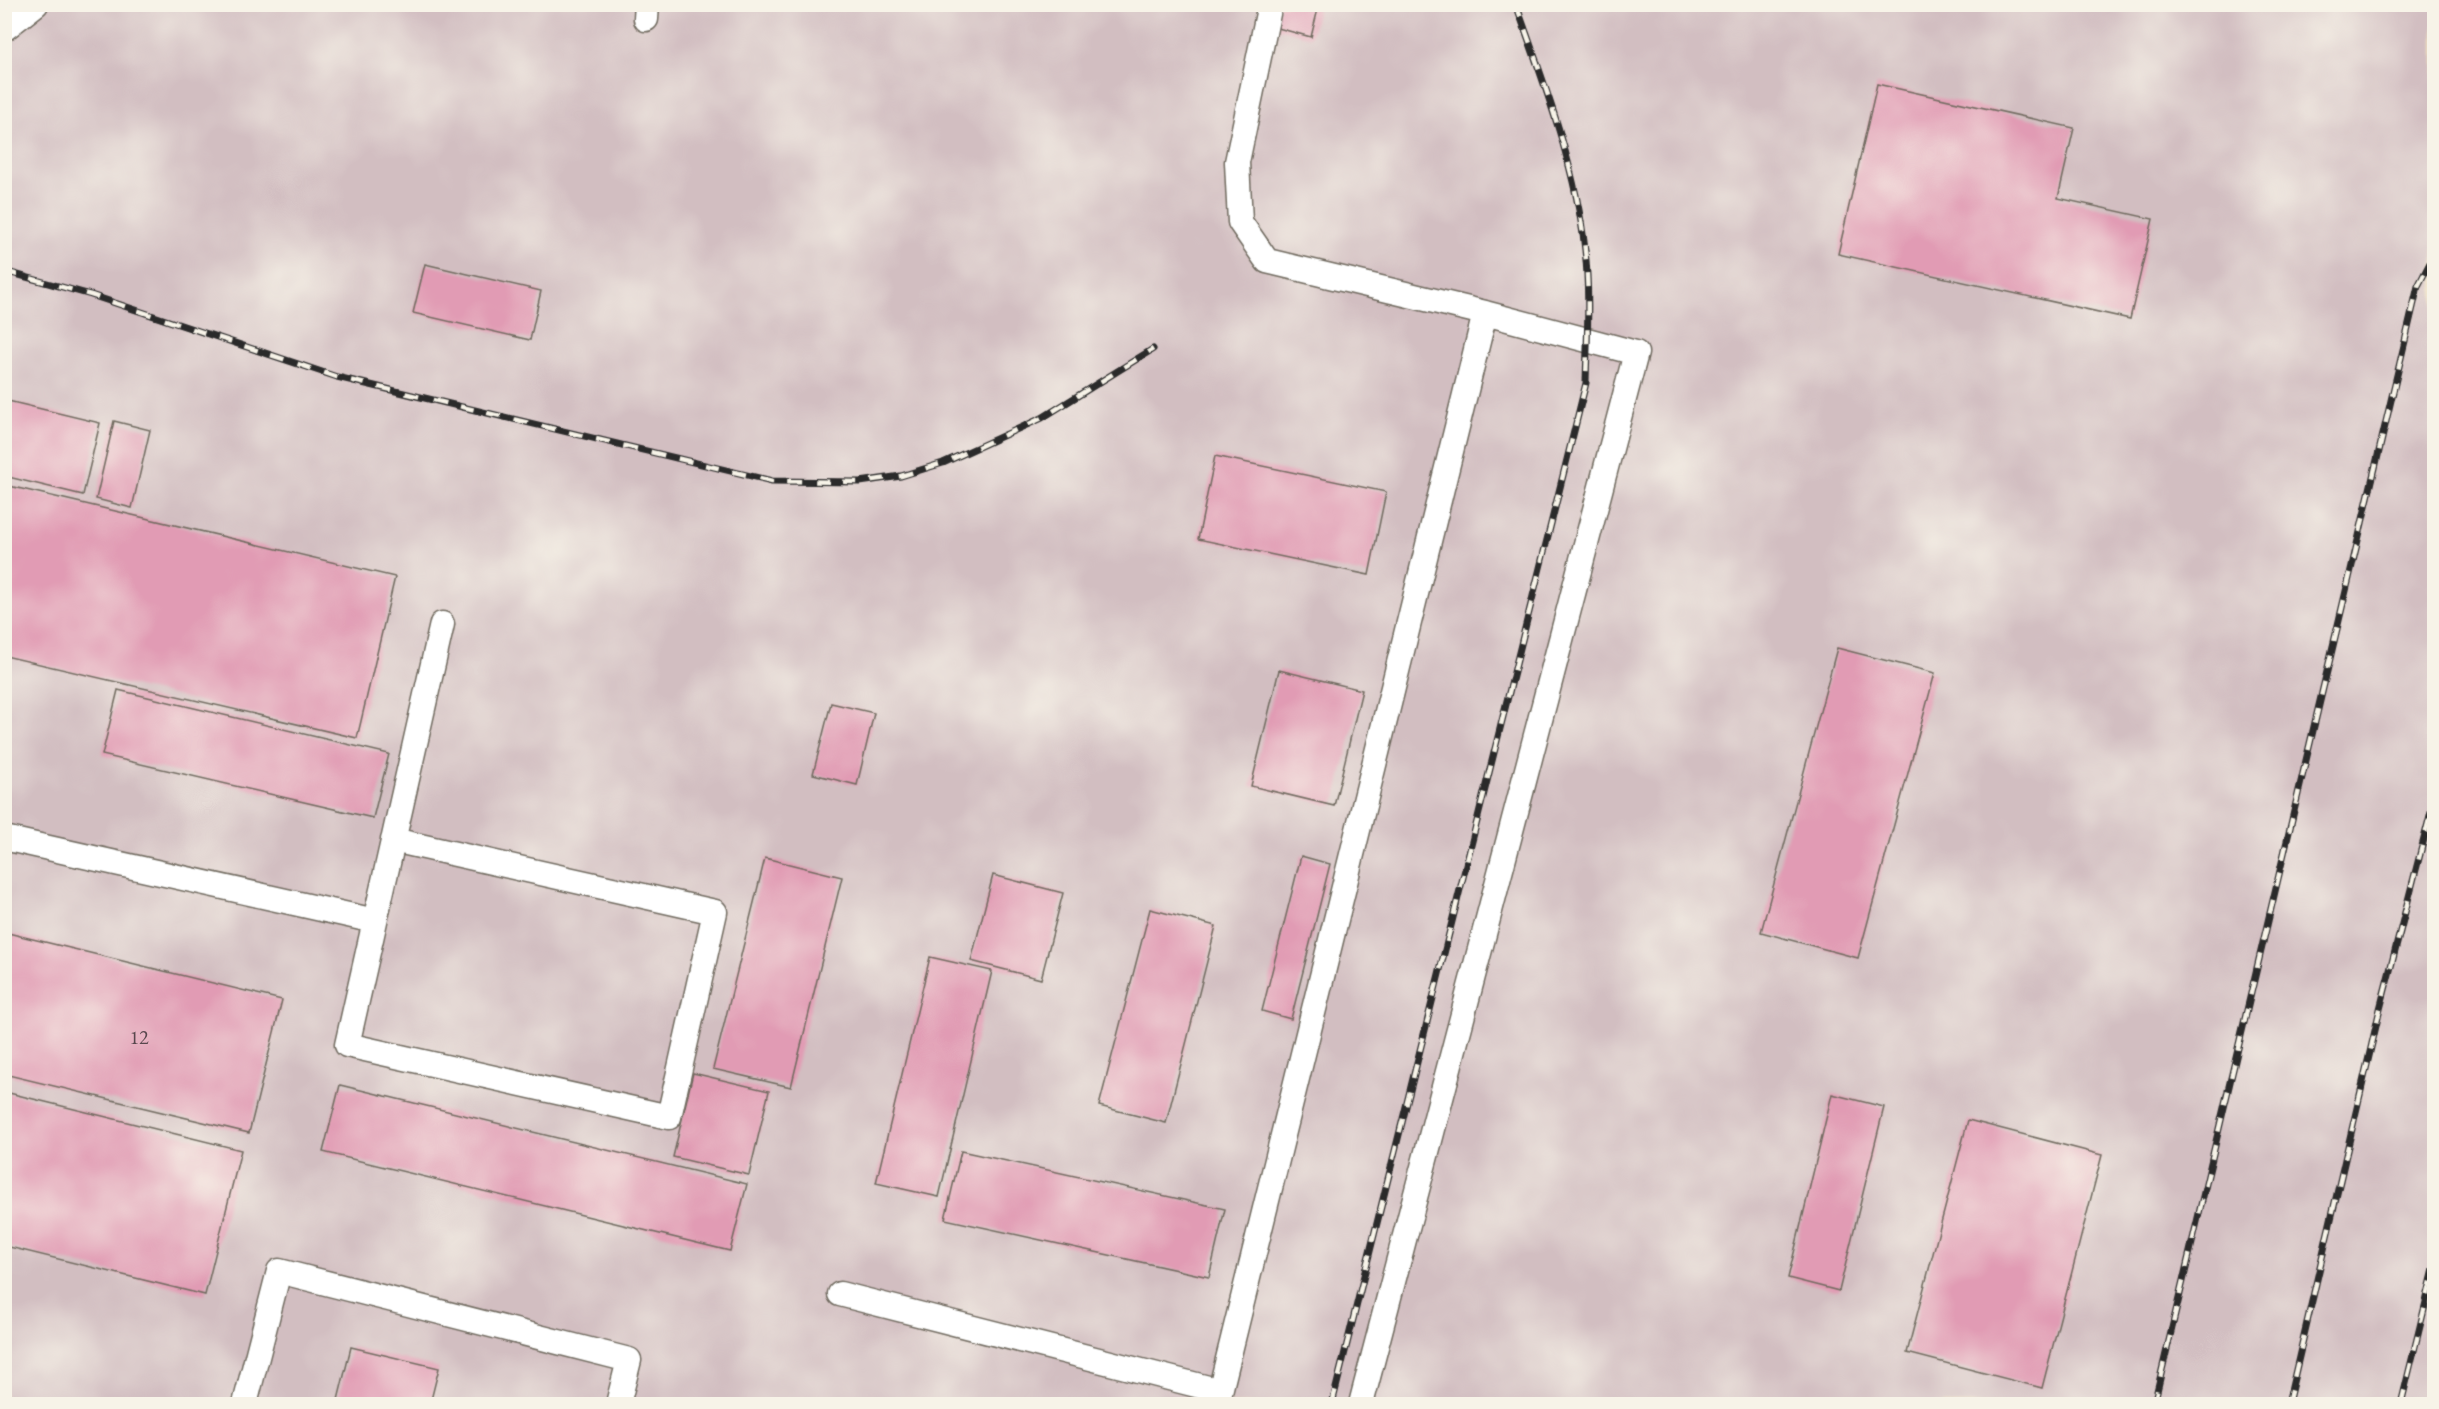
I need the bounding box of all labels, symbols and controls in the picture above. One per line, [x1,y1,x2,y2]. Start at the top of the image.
house number: 12 [129,1024,149,1050]

